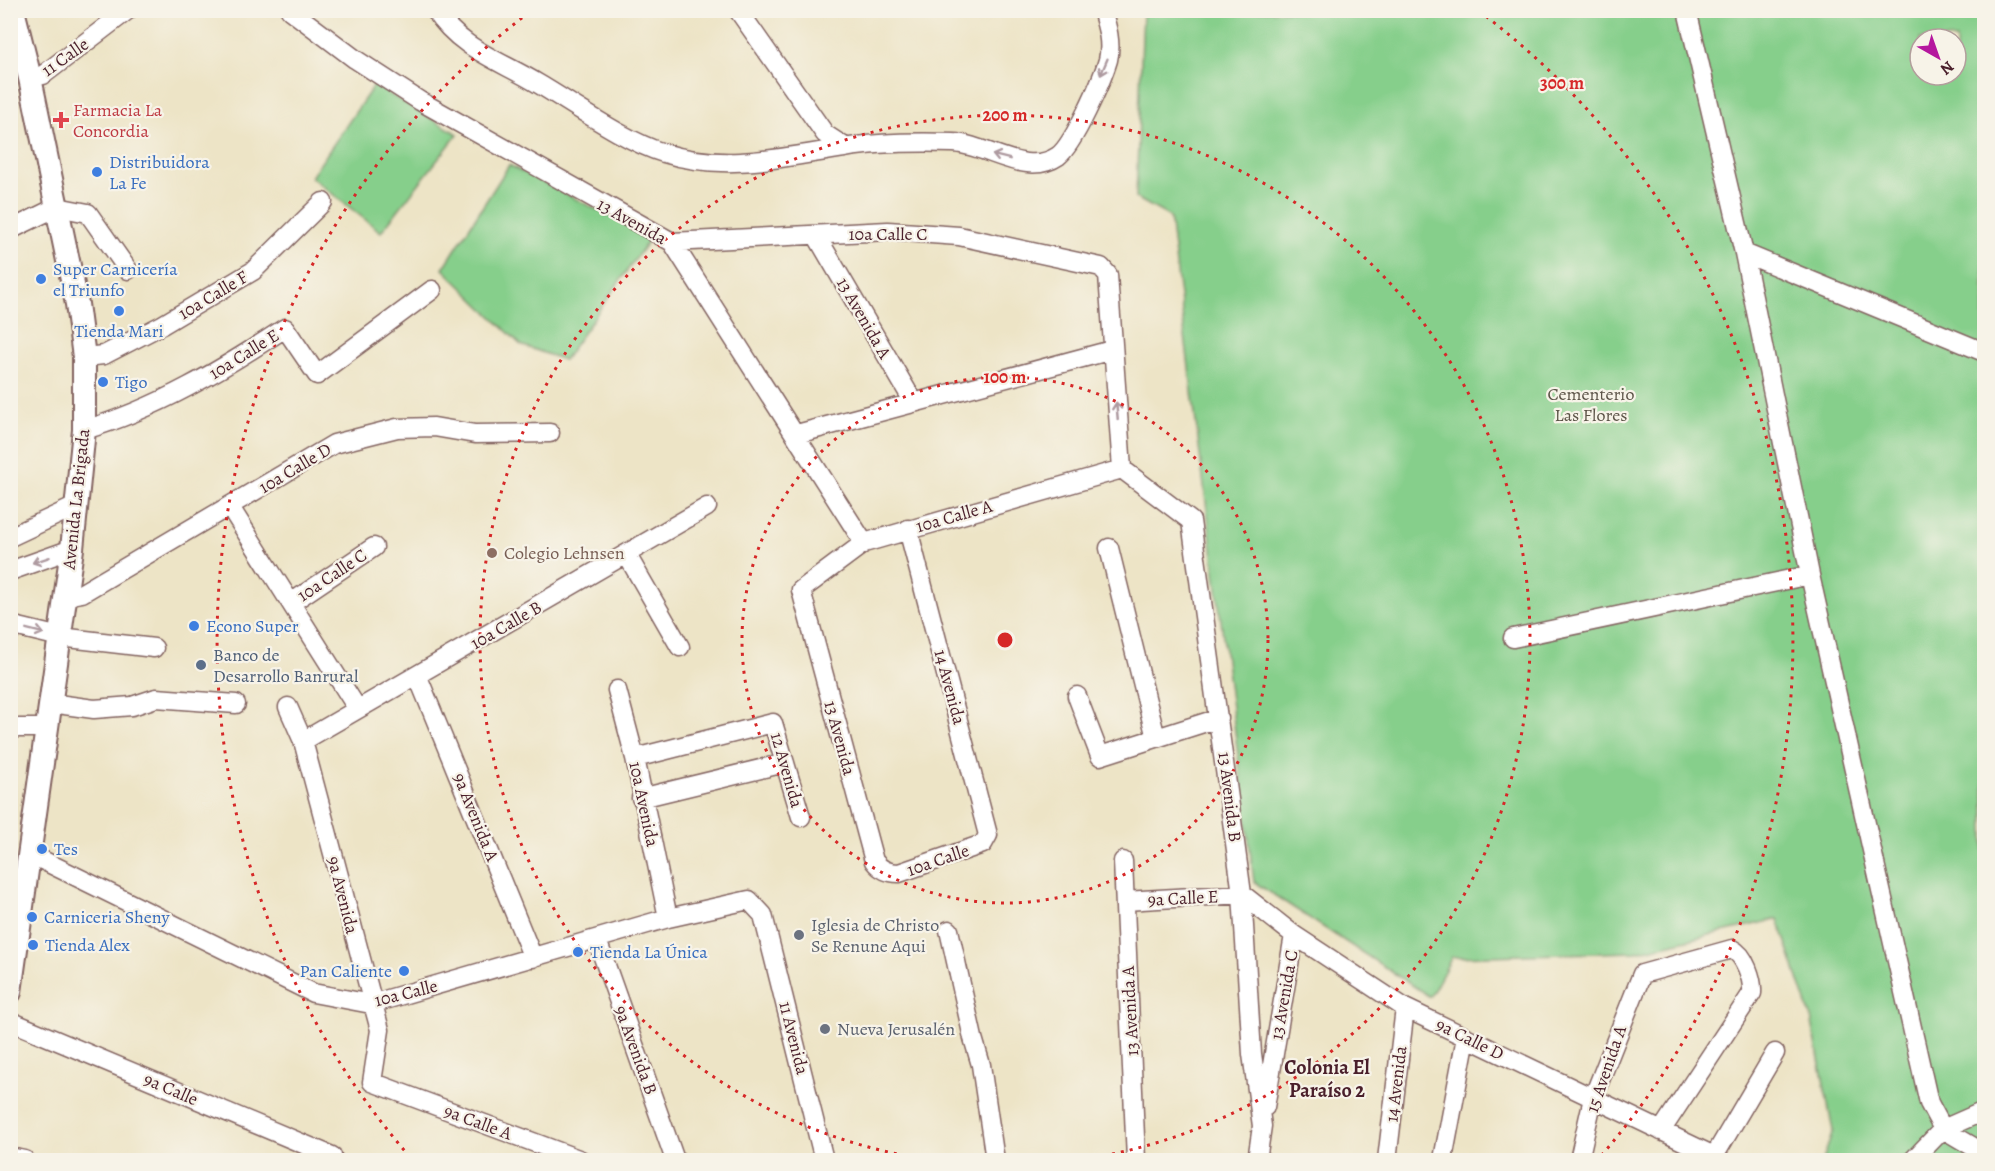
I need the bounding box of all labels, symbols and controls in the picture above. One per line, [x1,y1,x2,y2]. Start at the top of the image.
north arrow [1908,27,1968,87]
street label: 11 Calle [37,32,93,82]
text: N [1935,56,1959,80]
one-way arrow [1098,58,1109,76]
text: 300 m [1540,71,1584,95]
place label: Farmacia La Concordia [73,98,163,143]
text: 200 m [982,103,1028,127]
marker: Farmacia La Concordia [54,113,68,127]
place label: Distribuidora La Fe [109,150,210,195]
one-way arrow [991,150,1010,162]
marker: Distribuidora La Fe [90,165,104,179]
street label: 13 Avenida [593,192,672,250]
street label: 10a Calle C [848,222,928,246]
place label: Super Carnicería el Triunfo [53,257,178,302]
street label: 10a Calle F [174,265,252,325]
marker: Super Carnicería el Triunfo [34,272,48,286]
street label: 13 Avenida A [831,273,897,363]
marker: Tienda Mari [112,304,126,318]
place label: Tienda Mari [74,319,164,343]
street label: 10a Calle E [204,323,284,385]
text: 100 m [984,365,1026,389]
place label: Tigo [115,370,147,394]
marker: Tigo [96,375,110,389]
park label: Cementerio Las Flores [1548,382,1634,427]
one-way arrow [1111,402,1122,422]
street label: Avenida La Brigada [57,427,95,572]
street label: 10a Calle D [254,437,336,499]
street label: 10a Calle A [913,494,995,538]
place label: Colegio Lehnsen [504,541,625,565]
street label: 10a Calle C [293,543,371,607]
marker: Colegio Lehnsen [485,546,499,560]
one-way arrow [32,555,51,566]
street label: 10a Calle B [466,595,546,655]
place label: Econo Super [206,614,299,638]
marker: Econo Super [187,619,201,633]
one-way arrow [25,625,44,637]
centre of rings [995,630,1015,650]
place label: Banco de Desarrollo Banrural [213,643,359,688]
street label: 14 Avenida [928,647,972,728]
marker: Banco de Desarrollo Banrural [194,658,208,672]
street label: 13 Avenida [819,698,862,778]
street label: 12 Avenida [765,730,809,811]
street label: 13 Avenida B [1213,751,1247,843]
street label: 10a Avenida [623,759,665,849]
street label: 9a Avenida A [447,769,505,865]
place label: Tes [54,837,78,861]
street label: 10a Calle [904,838,972,882]
marker: Tes [35,842,49,856]
street label: 9a Avenida [322,854,364,937]
street label: 9a Calle E [1147,884,1219,912]
place label: Carniceria Sheny [44,905,170,929]
marker: Carniceria Sheny [25,910,39,924]
place label: Iglesia de Christo Se Renune Aqui [811,913,939,958]
marker: Iglesia de Christo Se Renune Aqui [792,928,806,942]
place label: Tienda Alex [45,933,130,957]
marker: Tienda Alex [26,938,40,952]
place label: Tienda La Única [590,940,708,964]
marker: Tienda La Única [571,945,585,959]
street label: 13 Avenida C [1264,948,1304,1042]
place label: Pan Caliente [300,959,392,983]
marker: Pan Caliente [397,964,411,978]
street label: 13 Avenida A [1116,965,1144,1057]
street label: 10a Calle [372,974,440,1012]
street label: 11 Avenida [773,999,815,1078]
street label: 9a Avenida B [609,1002,663,1098]
street label: 9a Calle D [1432,1012,1508,1066]
place label: Nueva Jerusalén [837,1017,955,1041]
marker: Nueva Jerusalén [818,1022,832,1036]
street label: 15 Avenida A [1580,1022,1632,1116]
street label: 14 Avenida [1379,1044,1413,1124]
district label: Colonia El Paraíso 2 [1284,1054,1370,1104]
street label: 9a Calle [140,1067,202,1111]
street label: 9a Calle A [441,1099,516,1146]

